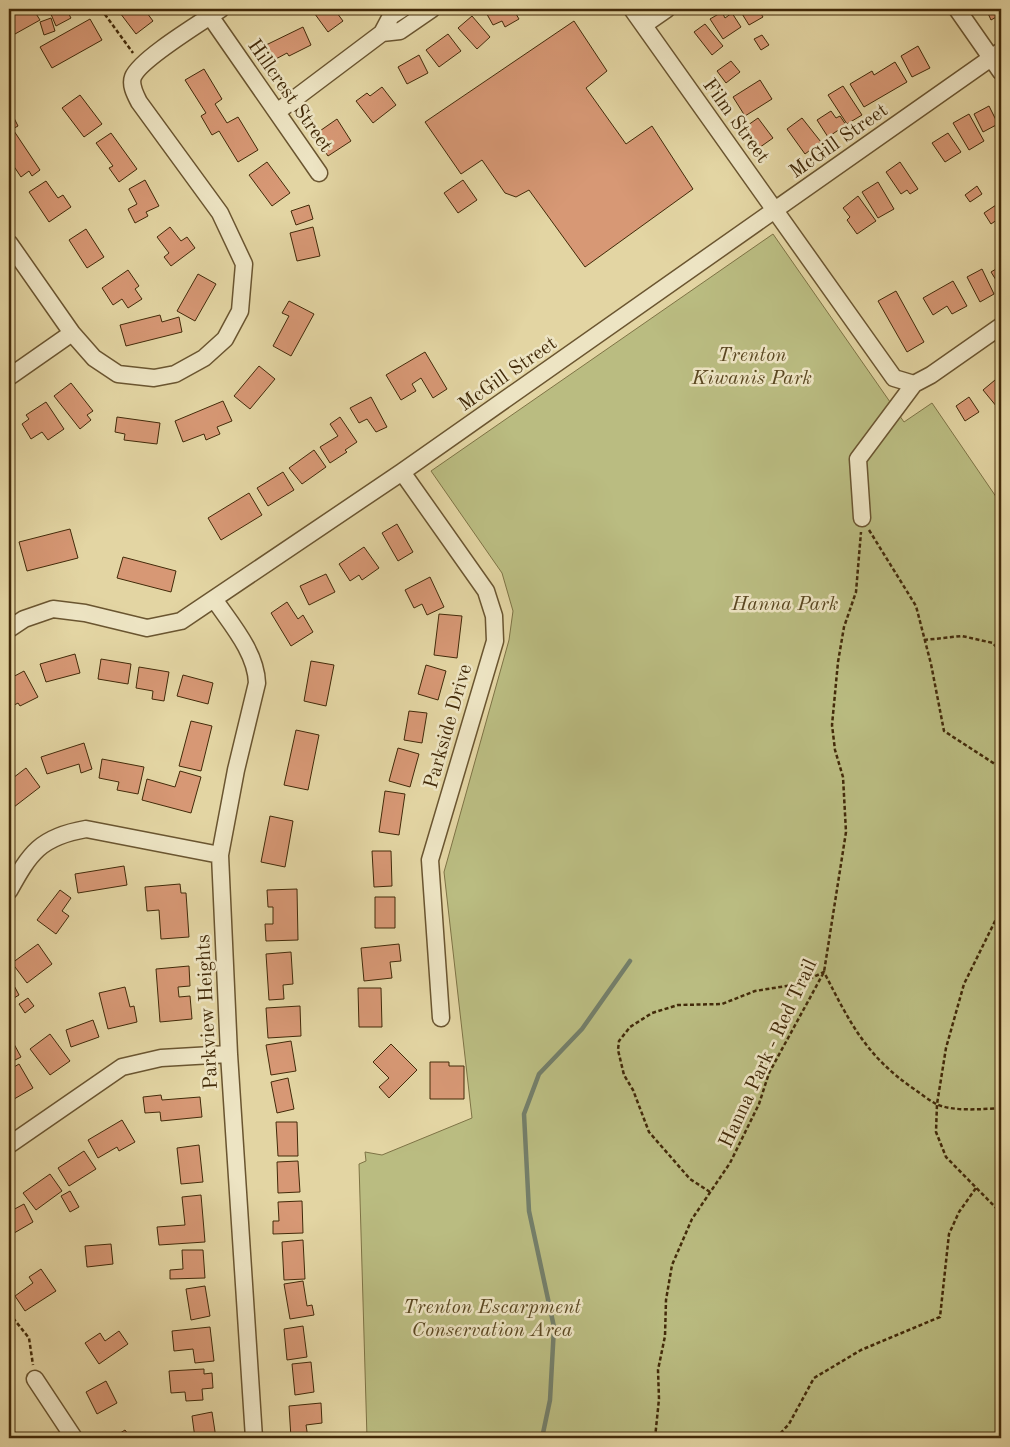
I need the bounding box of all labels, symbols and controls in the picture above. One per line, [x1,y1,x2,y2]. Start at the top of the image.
street label: Hillcrest Street [243,36,336,156]
street label: Film Street [698,75,773,167]
street label: McGill Street [786,101,892,183]
street label: McGill Street [455,334,561,416]
park label: Trenton Kiwanis Park [691,346,812,389]
park label: Hanna Park [730,595,839,615]
street label: Parkside Drive [422,662,476,791]
street label: Parkview Heights [194,934,222,1090]
street label: Hanna Park - Red Trail [716,957,821,1151]
park label: Trenton Escarpment Conservation Area [403,1298,582,1341]

